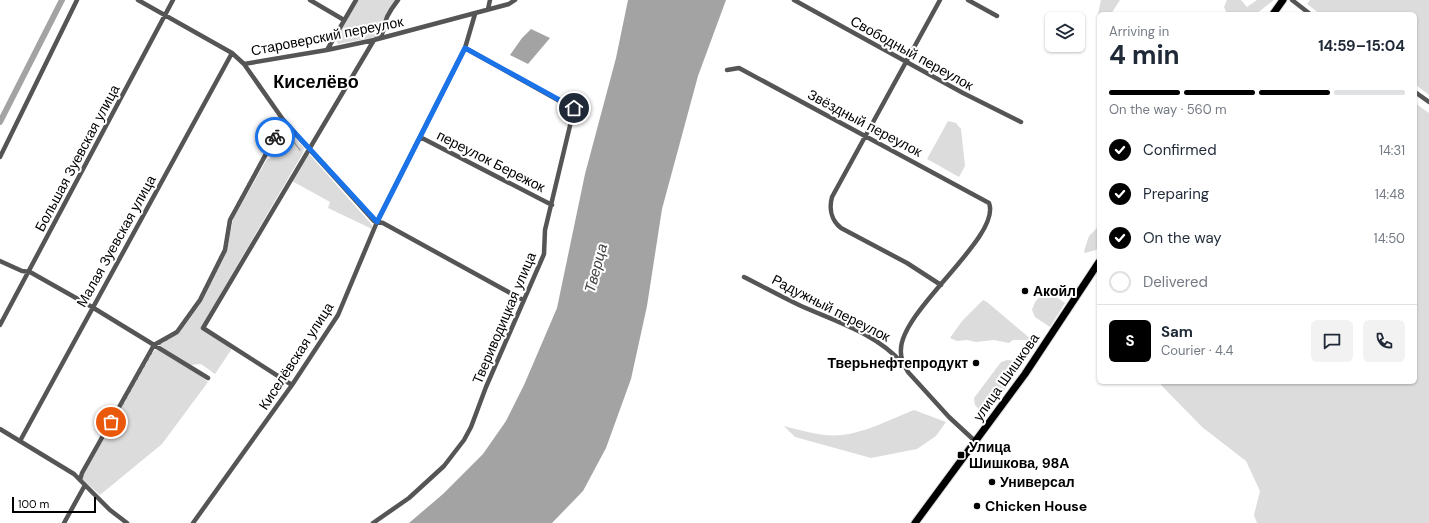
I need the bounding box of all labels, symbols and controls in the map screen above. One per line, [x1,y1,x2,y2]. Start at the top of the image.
street label: Староверский переулок [249,12,406,60]
street label: Свободный переулок [847,12,977,95]
map controls [1045,12,1085,52]
button: layers [1045,12,1085,52]
text: Arriving in [1109,23,1169,40]
text: 14:59–15:04 [1318,36,1405,56]
text: 4 min [1109,38,1180,72]
district label: Киселёво [273,70,359,94]
street label: Большая Зуевская улица [31,81,124,235]
street label: Звёздный переулок [805,85,926,161]
pin [557,91,591,125]
icon: home [563,97,585,119]
text: On the way · 560 m [1109,101,1227,118]
courier [255,117,295,157]
icon: bike [264,126,286,148]
street label: переулок Бережок [434,126,549,196]
icon: check [1109,139,1131,161]
text: Confirmed [1143,140,1217,160]
text: 14:31 [1379,142,1405,159]
street label: Малая Зуевская улица [72,172,160,310]
icon: check [1109,183,1131,205]
text: Preparing [1143,184,1209,204]
text: 14:48 [1375,186,1405,203]
icon: check [1109,227,1131,249]
text: On the way [1143,228,1222,248]
text: 14:50 [1374,230,1405,247]
water label: Тверца [580,241,612,295]
street label: Твериводицкая улица [468,249,540,387]
street label: Радужный переулок [769,270,894,346]
text: Delivered [1143,272,1208,292]
place label: Акойл [1033,282,1076,300]
marker: Акойл [1020,286,1030,296]
street label: Киселёвская улица [255,299,338,413]
button: chat [1311,320,1353,362]
button: phone [1363,320,1405,362]
text: Sam [1161,322,1193,342]
street label: улица Шишкова [969,329,1043,424]
text: S [1125,331,1135,351]
text: Courier · 4.4 [1161,342,1233,359]
place label: Тверьнефтепродукт [828,354,968,372]
marker: Тверьнефтепродукт [971,358,981,368]
pin [94,405,128,439]
icon: bag [100,411,122,433]
place label: Улица Шишкова, 98А [969,438,1069,472]
marker: Улица Шишкова, 98А [956,450,966,460]
place label: Универсал [1000,473,1075,491]
marker: Универсал [987,477,997,487]
scale bar [12,495,96,514]
text: 100 m [18,497,49,511]
place label: Chicken House [985,497,1087,515]
marker: Chicken House [972,501,982,511]

